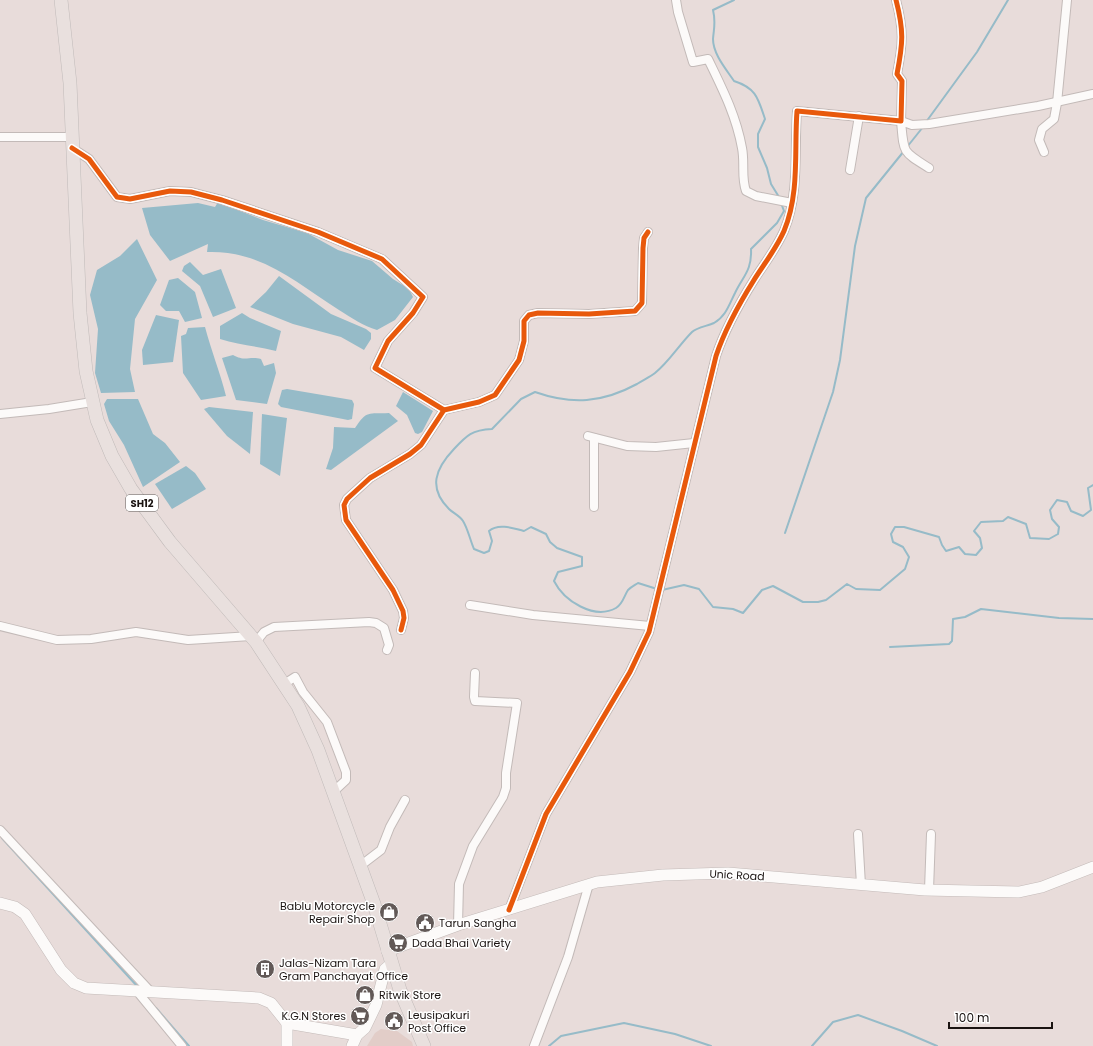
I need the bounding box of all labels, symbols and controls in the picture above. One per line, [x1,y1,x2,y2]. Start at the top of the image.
road number: SH12 [126,495,158,511]
street label: Unic Road [709,866,765,884]
place label: Bablu Motorcycle Repair Shop [280,898,375,927]
shop icon: Bablu Motorcycle Repair Shop [378,901,400,923]
public building icon: Tarun Sangha [414,912,436,934]
place label: Tarun Sangha [439,915,516,931]
supermarket icon: Dada Bhai Variety [387,932,409,954]
place label: Dada Bhai Variety [412,935,511,951]
place label: Jalas-Nizam Tara Gram Panchayat Office [279,955,408,984]
building icon: Jalas-Nizam Tara Gram Panchayat Office [254,958,276,980]
shop icon: Ritwik Store [354,984,376,1006]
place label: Ritwik Store [379,987,441,1003]
scale bar [949,1004,1052,1030]
supermarket icon: K.G.N Stores [349,1005,371,1027]
place label: Leusipakuri Post Office [408,1007,470,1036]
place label: K.G.N Stores [281,1008,346,1024]
text: 100 m [955,1009,989,1026]
public building icon: Leusipakuri Post Office [383,1010,405,1032]

